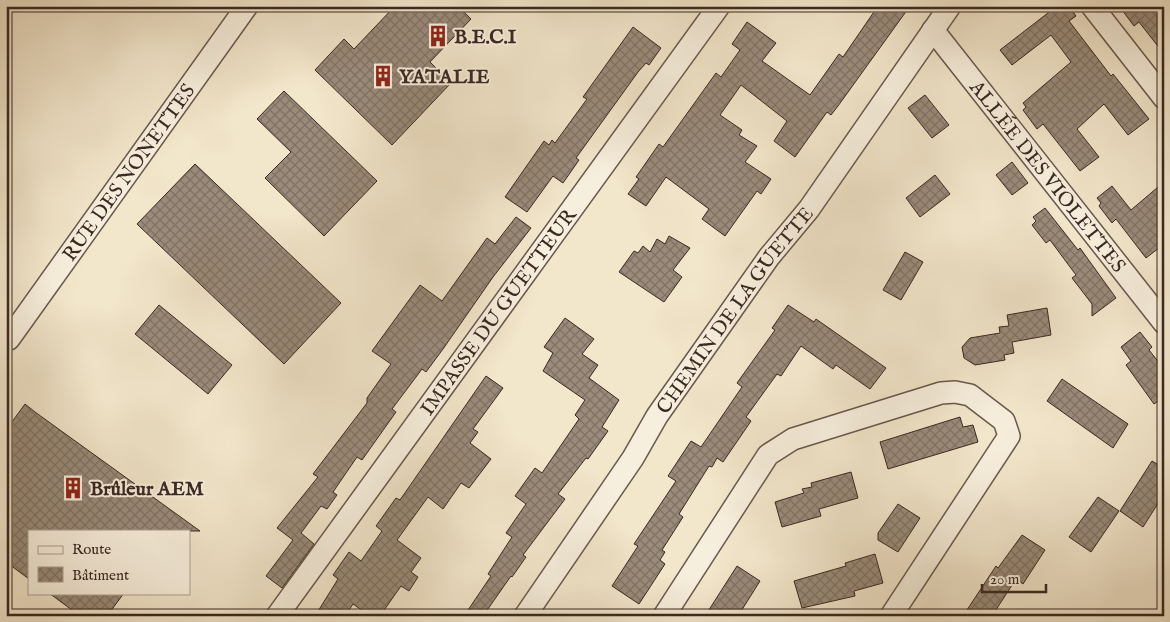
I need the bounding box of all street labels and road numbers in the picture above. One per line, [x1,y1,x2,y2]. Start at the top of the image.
street label: ALLÉE DES VIOLETTES [963,75,1130,278]
street label: RUE DES NONETTES [58,80,201,267]
street label: CHEMIN DE LA GUETTE [651,202,820,419]
street label: IMPASSE DU GUETTEUR [415,203,583,421]

